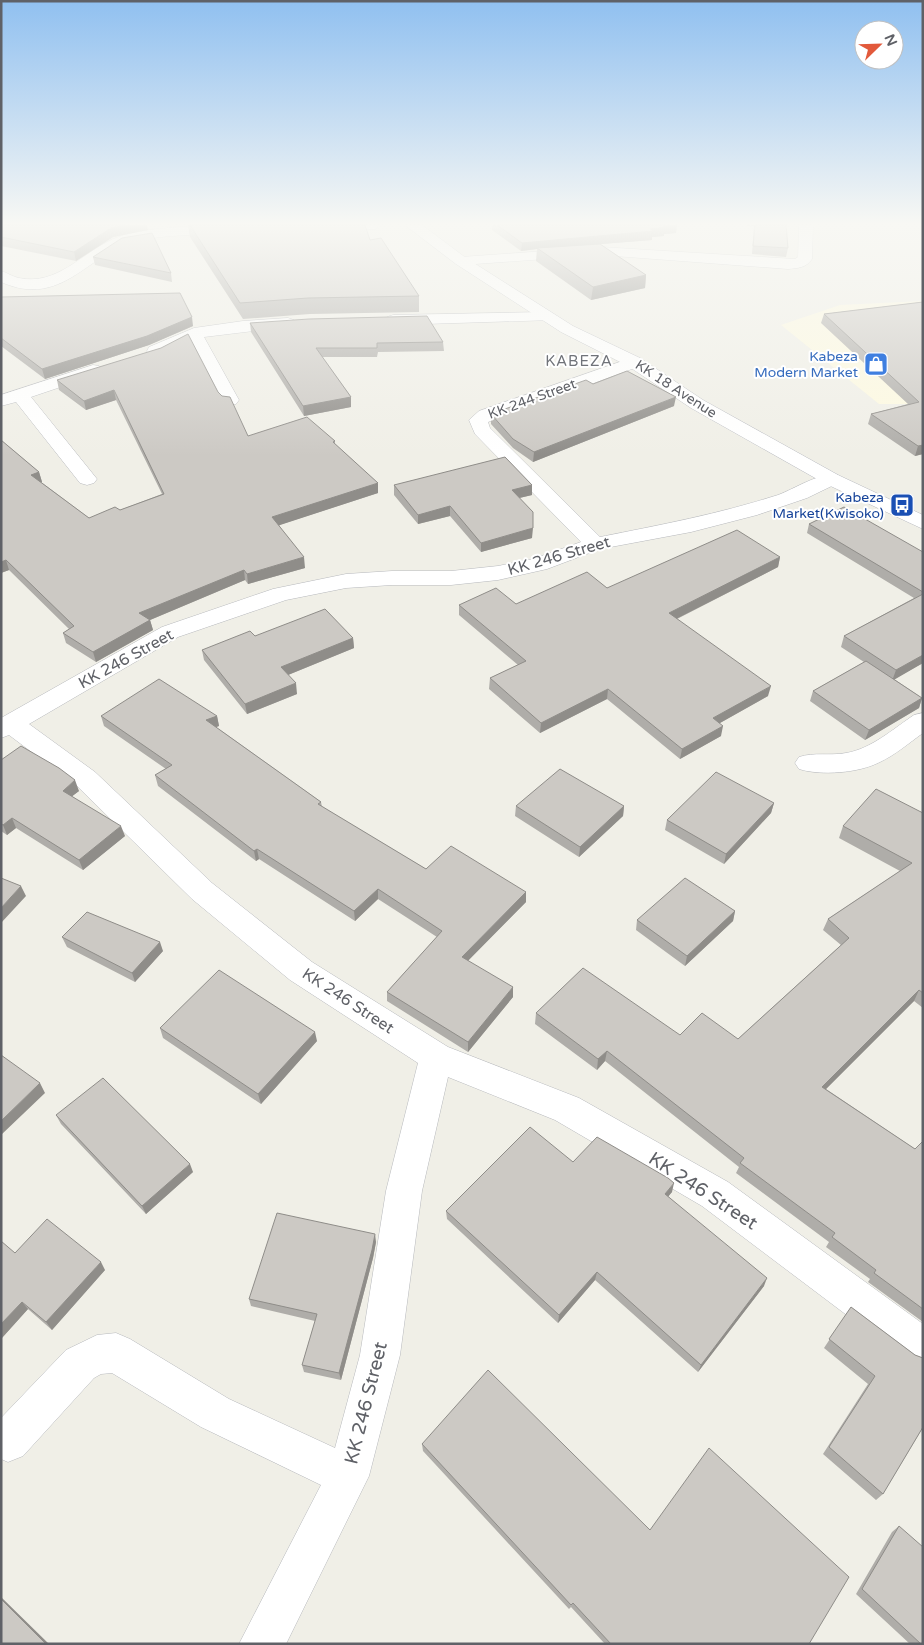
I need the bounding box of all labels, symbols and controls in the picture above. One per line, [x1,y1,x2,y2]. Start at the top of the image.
north arrow [854,20,904,70]
text: N [880,32,901,49]
place label: Kabeza Modern Market [754,348,859,381]
shop icon: Kabeza Modern Market [863,351,889,377]
district label: KABEZA [545,352,613,370]
street label: KK 18 Avenue [632,356,720,422]
street label: KK 244 Street [486,375,579,423]
place label: Kabeza Market(Kwisoko) [773,489,884,522]
bus stop icon: Kabeza Market(Kwisoko) [889,492,915,518]
street label: KK 246 Street [505,532,613,580]
street label: KK 246 Street [75,625,177,693]
street label: KK 246 Street [298,964,398,1038]
street label: KK 246 Street [644,1148,762,1234]
street label: KK 246 Street [340,1339,392,1467]

